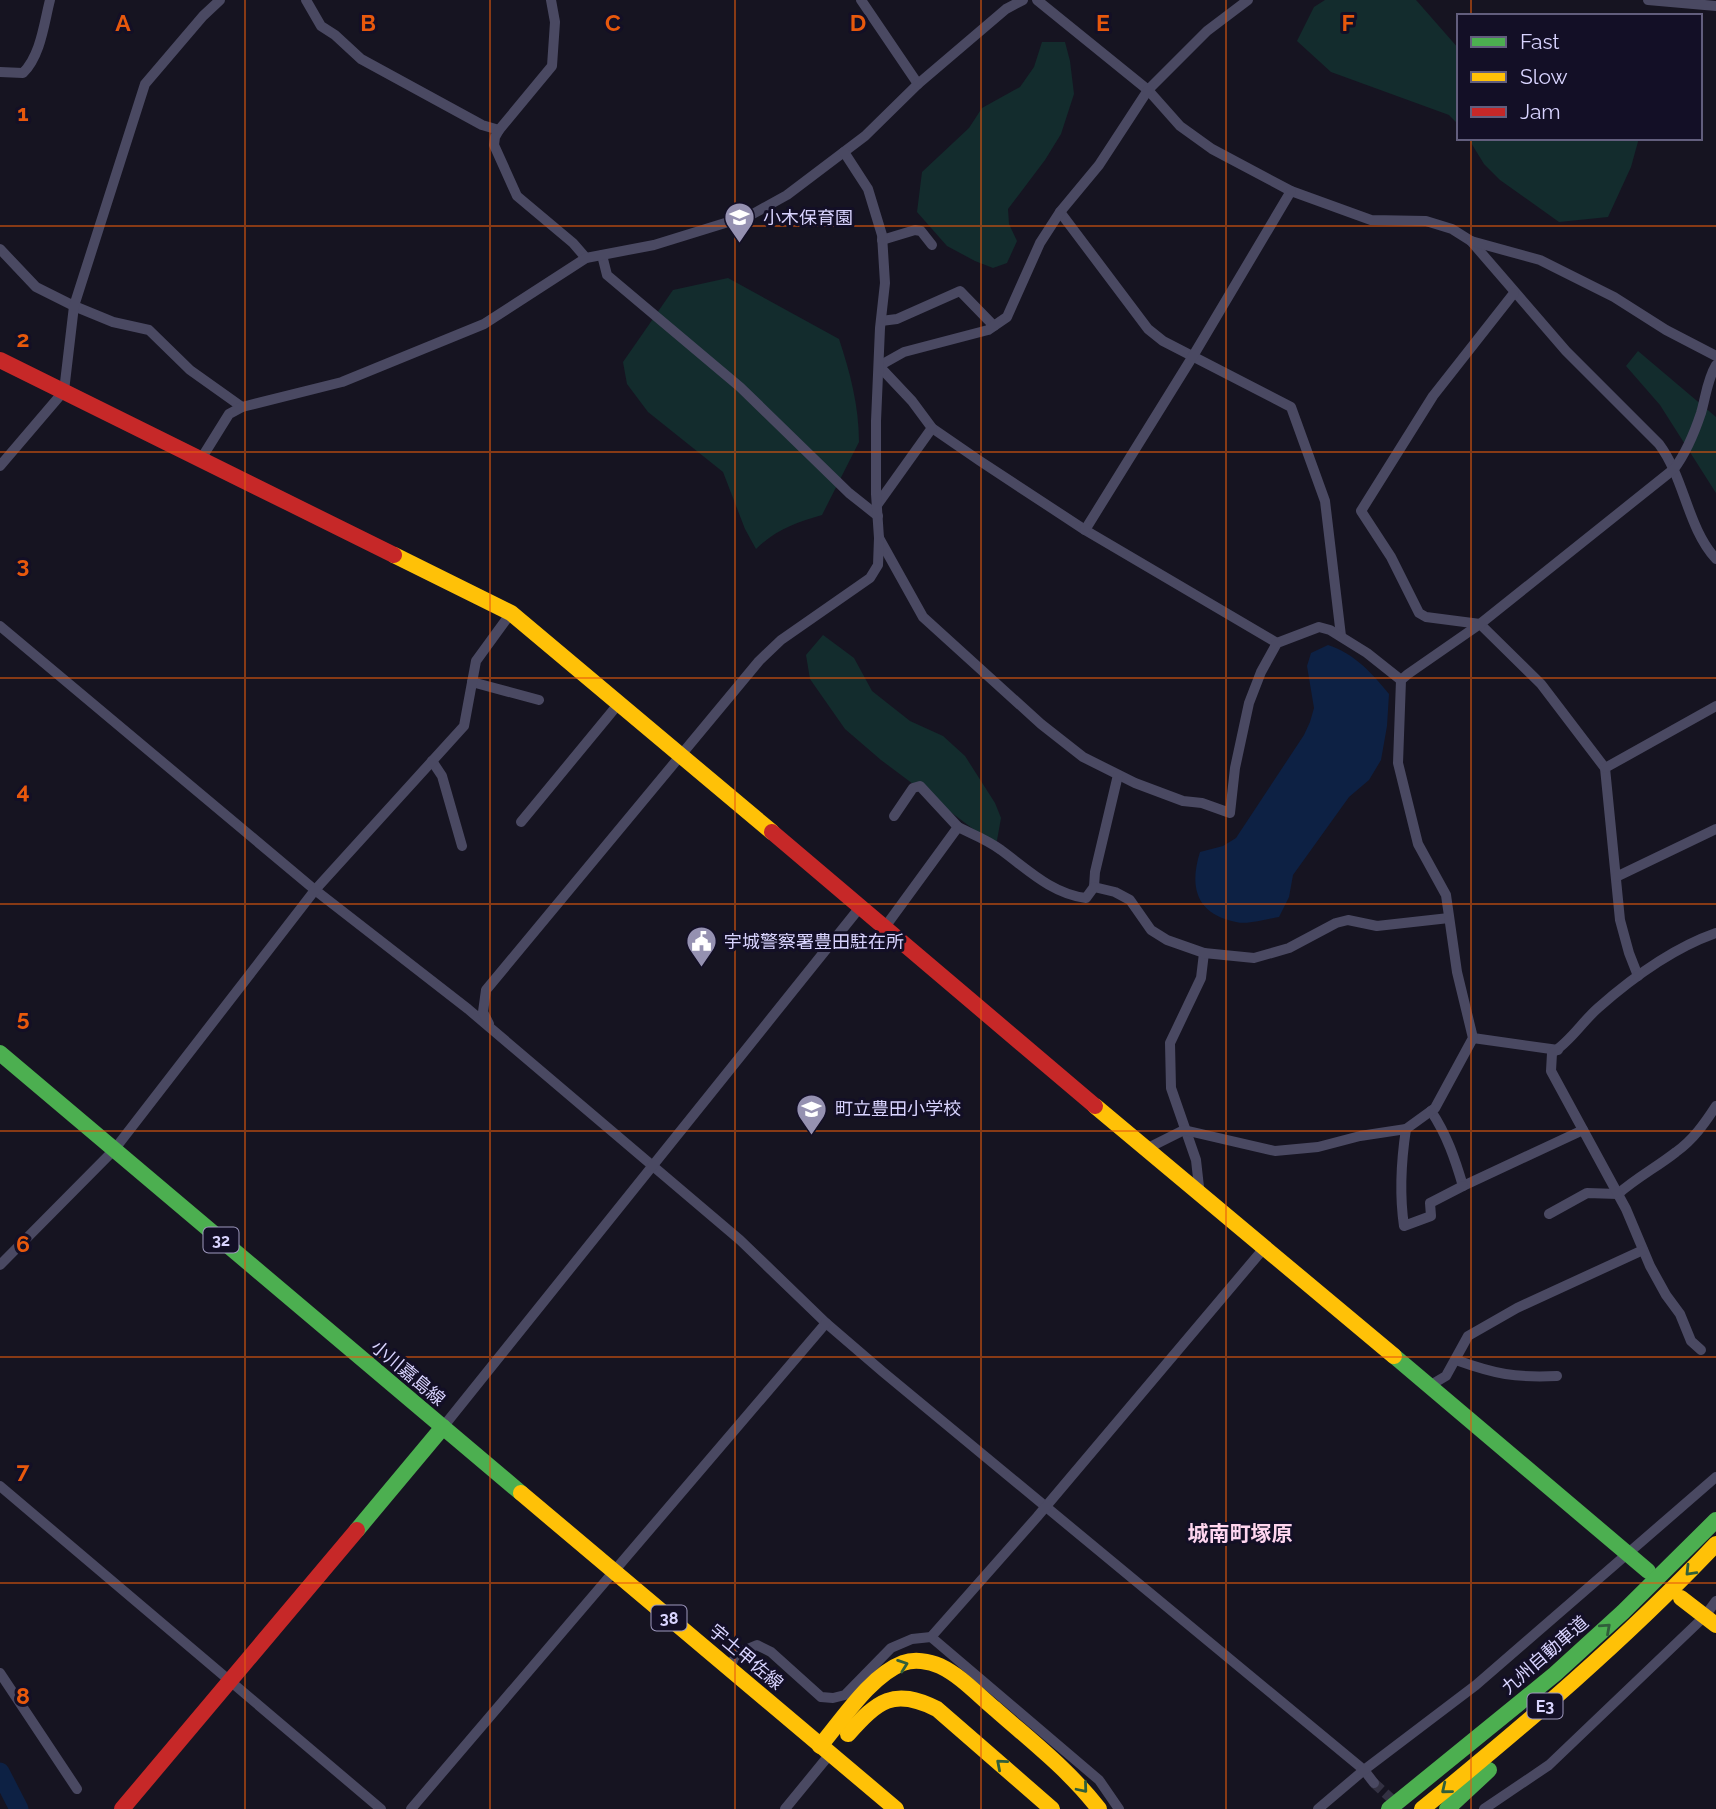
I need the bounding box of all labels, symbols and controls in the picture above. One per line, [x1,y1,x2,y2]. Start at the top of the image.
text: A [115,9,131,36]
text: B [360,9,376,36]
text: C [605,9,621,36]
text: D [850,9,866,36]
text: E [1096,9,1110,36]
text: F [1341,9,1355,36]
legend [1457,14,1702,140]
text: Fast [1520,29,1560,54]
text: Slow [1520,64,1568,89]
text: 1 [17,99,29,126]
text: Jam [1520,99,1561,124]
school or university icon: 小木保育園 [723,201,757,245]
place label: 小木保育園 [763,207,853,228]
text: 2 [17,325,29,352]
text: 3 [17,551,29,578]
text: 4 [16,777,30,804]
public building icon: 宇城警察署豊田駐在所 [684,925,718,969]
place label: 宇城警察署豊田駐在所 [724,931,904,952]
text: 5 [17,1004,30,1031]
school or university icon: 町立豊田小学校 [795,1092,829,1136]
place label: 町立豊田小学校 [835,1098,961,1119]
road number: 32 [204,1228,238,1252]
text: 6 [16,1230,30,1257]
street label: 小川嘉島線 [367,1336,450,1410]
text: 7 [17,1456,30,1483]
district label: 城南町塚原 [1188,1521,1293,1546]
one-way arrow [1685,1563,1698,1576]
road number: 38 [652,1606,686,1630]
street label: 九州自動車道 [1497,1611,1592,1698]
street label: 宇土甲佐線 [705,1620,788,1694]
one-way arrow [1598,1624,1611,1636]
one-way arrow [896,1659,908,1673]
text: 8 [16,1682,30,1709]
road number: E3 [1528,1694,1562,1718]
one-way arrow [996,1760,1009,1772]
one-way arrow [1075,1780,1087,1793]
one-way arrow [1442,1781,1454,1794]

